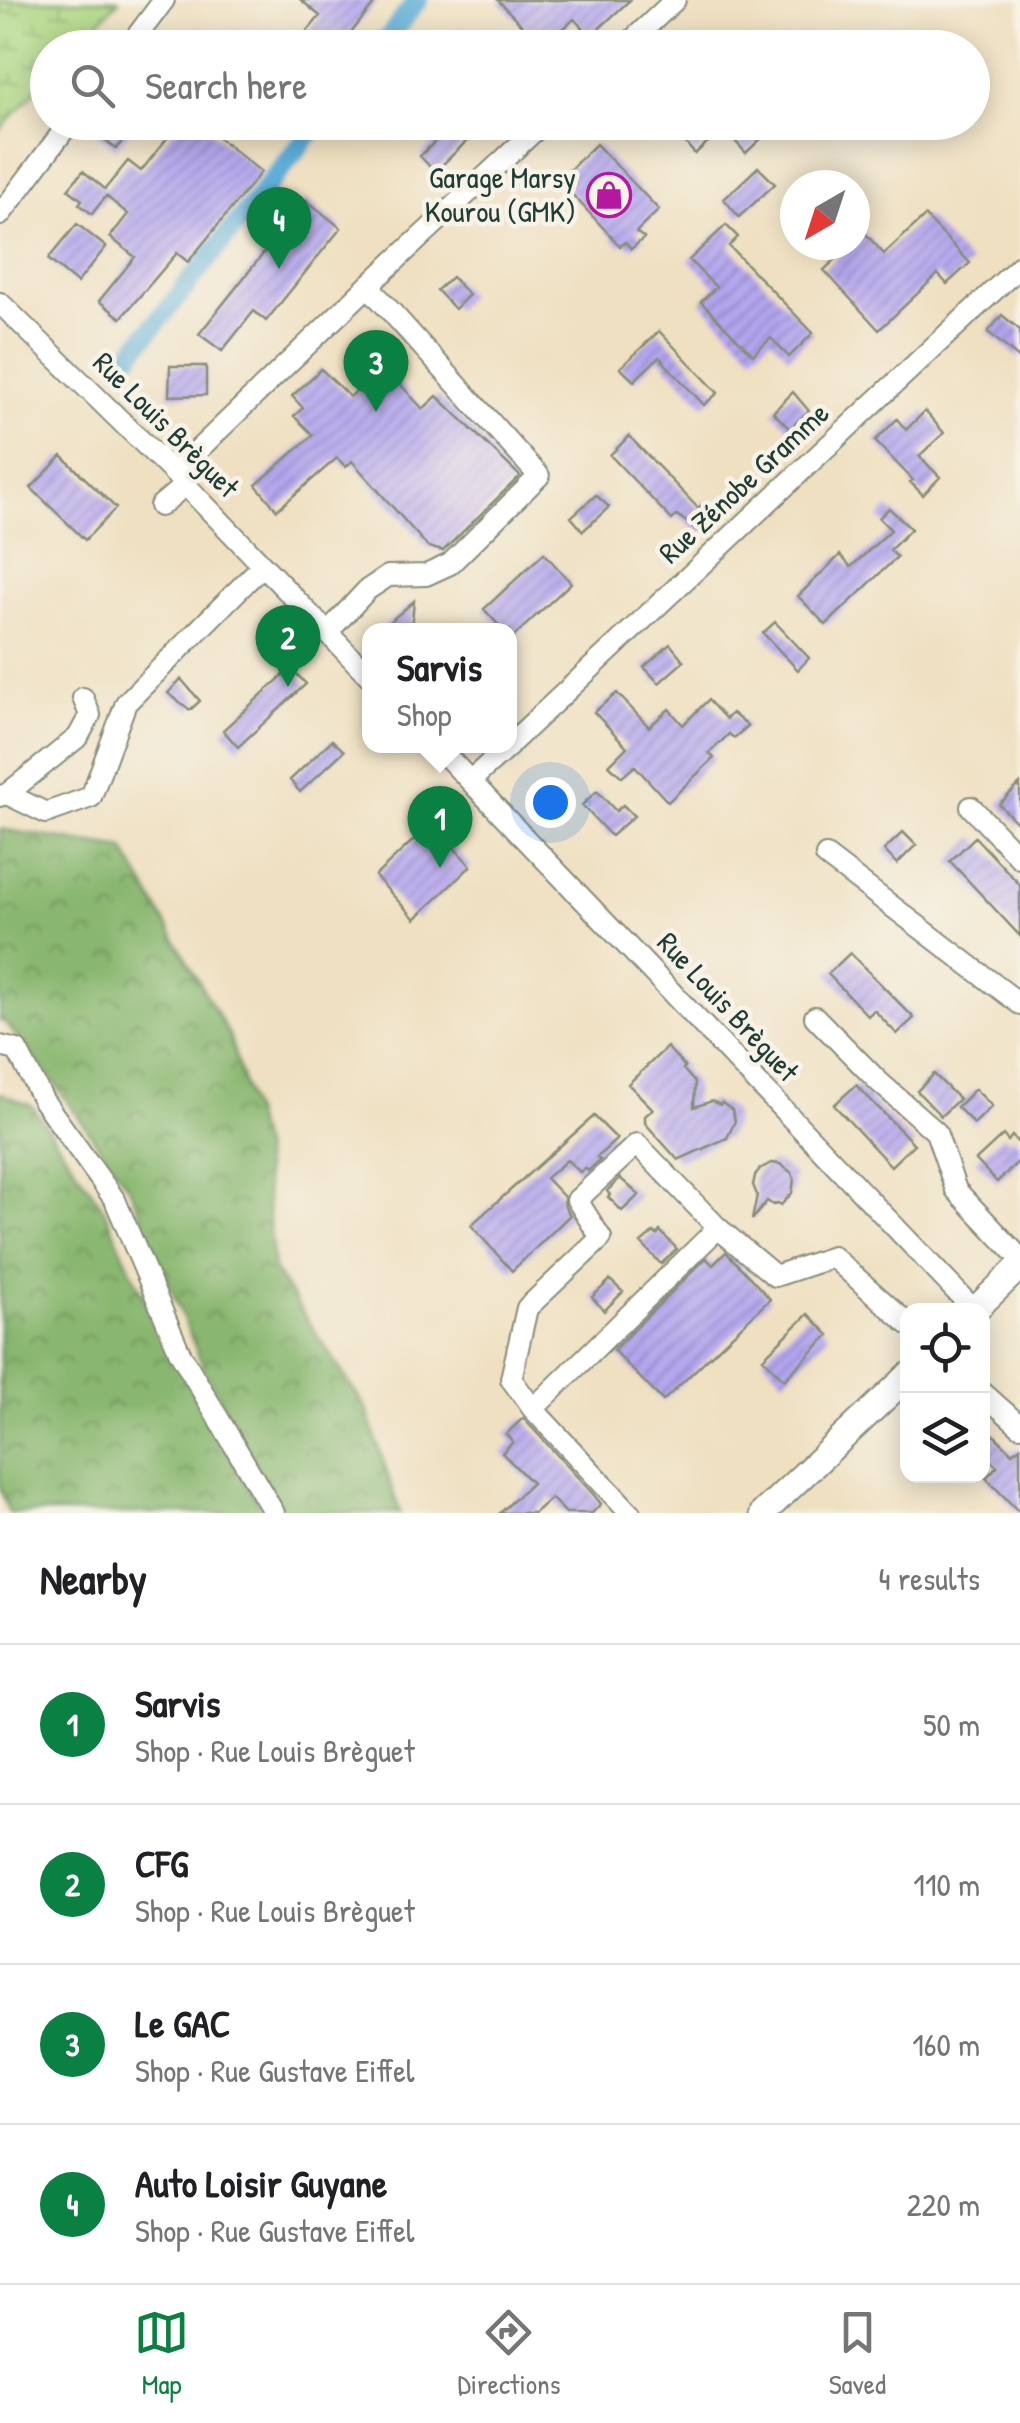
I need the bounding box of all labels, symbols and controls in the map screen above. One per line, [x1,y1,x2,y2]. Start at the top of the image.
search box [30,30,990,140]
icon: search [65,58,120,113]
text: Search here [145,59,307,111]
place label: Garage Marsy Kourou (GMK) [425,157,576,231]
north arrow [780,170,870,260]
shop icon: Garage Marsy Kourou (GMK) [586,172,632,218]
pin: 4 [246,186,312,269]
pin: 3 [344,330,408,412]
street label: Rue Louis Brèguet [85,343,249,507]
street label: Rue Zénobe Gramme [650,393,837,572]
pin: 2 [256,604,320,687]
popup [362,623,517,753]
text: Sarvis [397,641,482,693]
text: Shop [397,693,452,736]
your location [525,777,576,828]
pin: 1 [408,786,472,868]
street label: Rue Louis Brèguet [649,923,809,1090]
map controls [900,1303,990,1483]
button: locate [900,1303,990,1393]
button: layers [900,1393,990,1483]
text: Nearby [40,1550,147,1607]
text: 4 results [879,1557,980,1600]
text: Sarvis [135,1677,220,1729]
text: 1 [67,1703,78,1746]
text: 50 m [923,1703,980,1746]
text: Shop · Rue Louis Brèguet [135,1729,415,1772]
text: CFG [135,1837,188,1889]
text: 2 [65,1863,80,1906]
text: 110 m [913,1863,980,1906]
text: Shop · Rue Louis Brèguet [135,1889,415,1932]
text: Le GAC [135,1997,231,2049]
text: 3 [65,2023,80,2066]
text: 160 m [912,2023,980,2066]
text: Shop · Rue Gustave Eiffel [135,2049,415,2092]
text: Auto Loisir Guyane [135,2157,387,2209]
text: 4 [66,2183,79,2226]
text: 220 m [907,2183,980,2226]
text: Shop · Rue Gustave Eiffel [135,2209,415,2252]
tab: Map [134,2305,189,2403]
tab: Directions [457,2305,560,2403]
tab: Saved [829,2305,886,2403]

